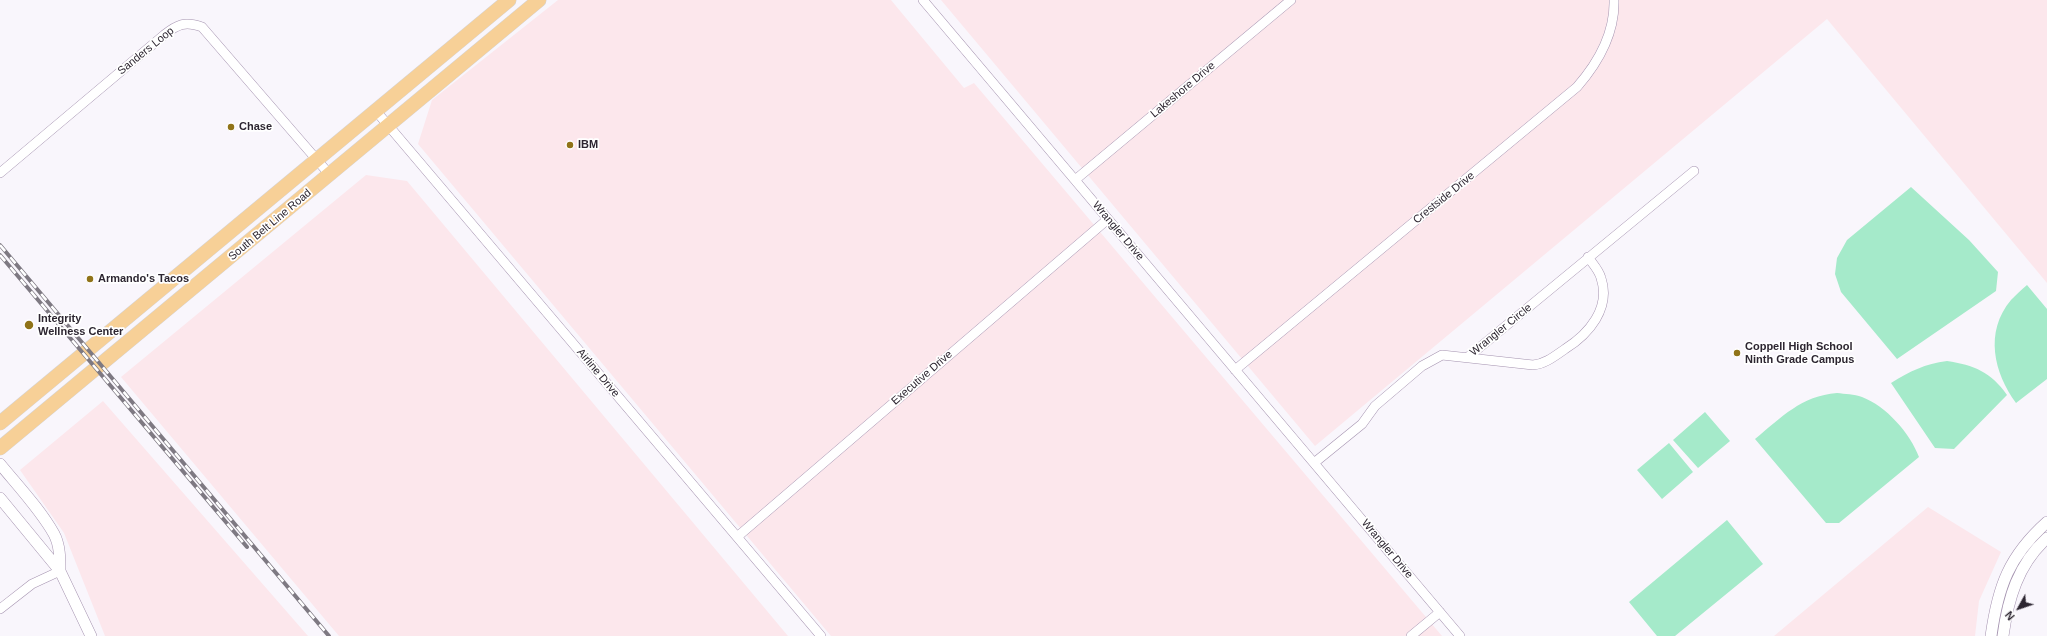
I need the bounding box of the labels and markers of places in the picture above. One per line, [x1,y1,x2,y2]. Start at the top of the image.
place label: Chase [239,120,272,134]
marker: Chase [226,122,236,132]
place label: IBM [578,138,598,152]
marker: IBM [565,140,575,150]
place label: Armando's Tacos [98,272,189,286]
marker: Armando's Tacos [85,274,95,284]
place label: Integrity Wellness Center [38,312,123,338]
marker: Integrity Wellness Center [23,319,35,331]
place label: Coppell High School Ninth Grade Campus [1745,340,1854,366]
marker: Coppell High School Ninth Grade Campus [1732,348,1742,358]

